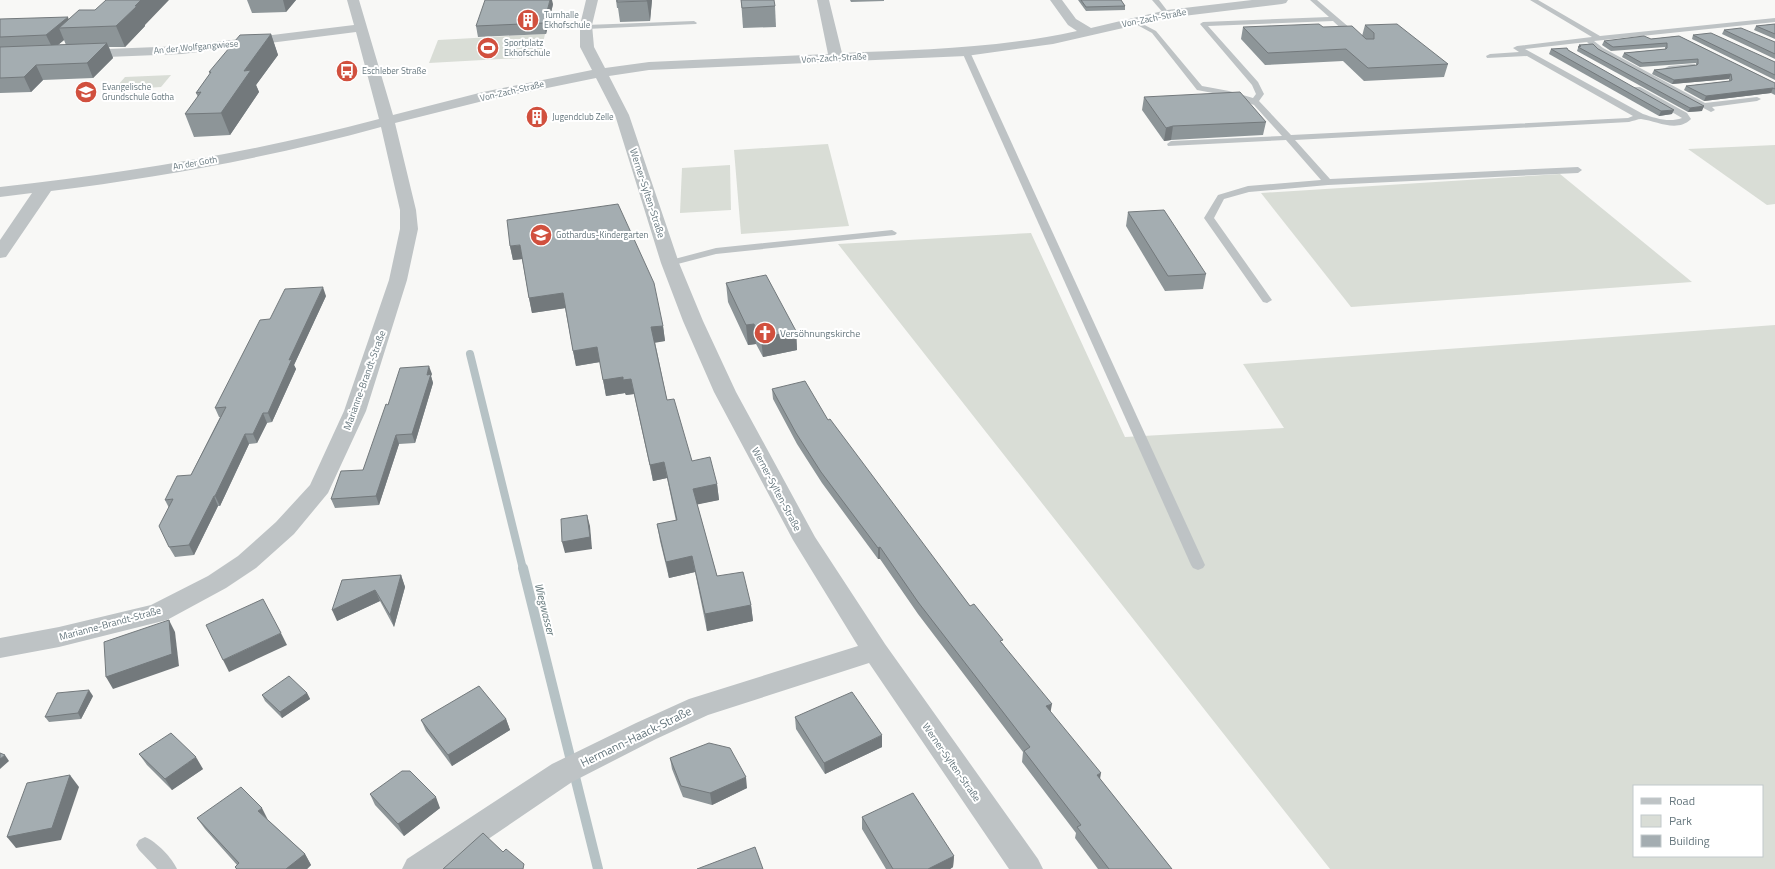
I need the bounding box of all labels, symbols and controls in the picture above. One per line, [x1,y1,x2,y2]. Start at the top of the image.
street label: Von-Zach-Straße [1121,5,1188,30]
building icon: Turnhalle Ekhofschule [515,7,541,33]
place label: Turnhalle Ekhofschule [544,8,591,31]
sports icon: Sportplatz Ekhofschule [475,35,501,61]
street label: An der Wolfgangwiese [153,36,239,57]
place label: Sportplatz Ekhofschule [504,36,551,59]
street label: Von-Zach-Straße [801,49,867,66]
bus stop icon: Eschleber Straße [334,58,360,84]
place label: Eschleber Straße [362,64,427,77]
street label: Von-Zach-Straße [479,77,546,104]
school or university icon: Evangelische Grundschule Gotha [73,79,99,105]
place label: Evangelische Grundschule Gotha [102,80,175,103]
building icon: Jugendclub Zelle [524,104,550,130]
place label: Jugendclub Zelle [552,110,614,123]
street label: Werner-Sylten-Straße [626,146,669,240]
street label: An der Goth [172,152,218,173]
school or university icon: Gothardus-Kindergarten [528,222,554,248]
place label: Gothardus-Kindergarten [556,228,649,241]
church icon: Versöhnungskirche [752,320,778,346]
place label: Versöhnungskirche [780,326,860,341]
street label: Marianne-Brandt-Straße [339,328,389,432]
street label: Werner-Sylten-Straße [748,445,805,534]
water label: Wiegwasser [531,581,560,638]
street label: Marianne-Brandt-Straße [57,603,163,644]
street label: Hermann-Haack-Straße [577,701,695,772]
street label: Werner-Sylten-Straße [919,720,984,805]
legend [1633,785,1763,857]
text: Road [1669,791,1695,810]
text: Park [1669,811,1692,830]
text: Building [1669,831,1710,850]

